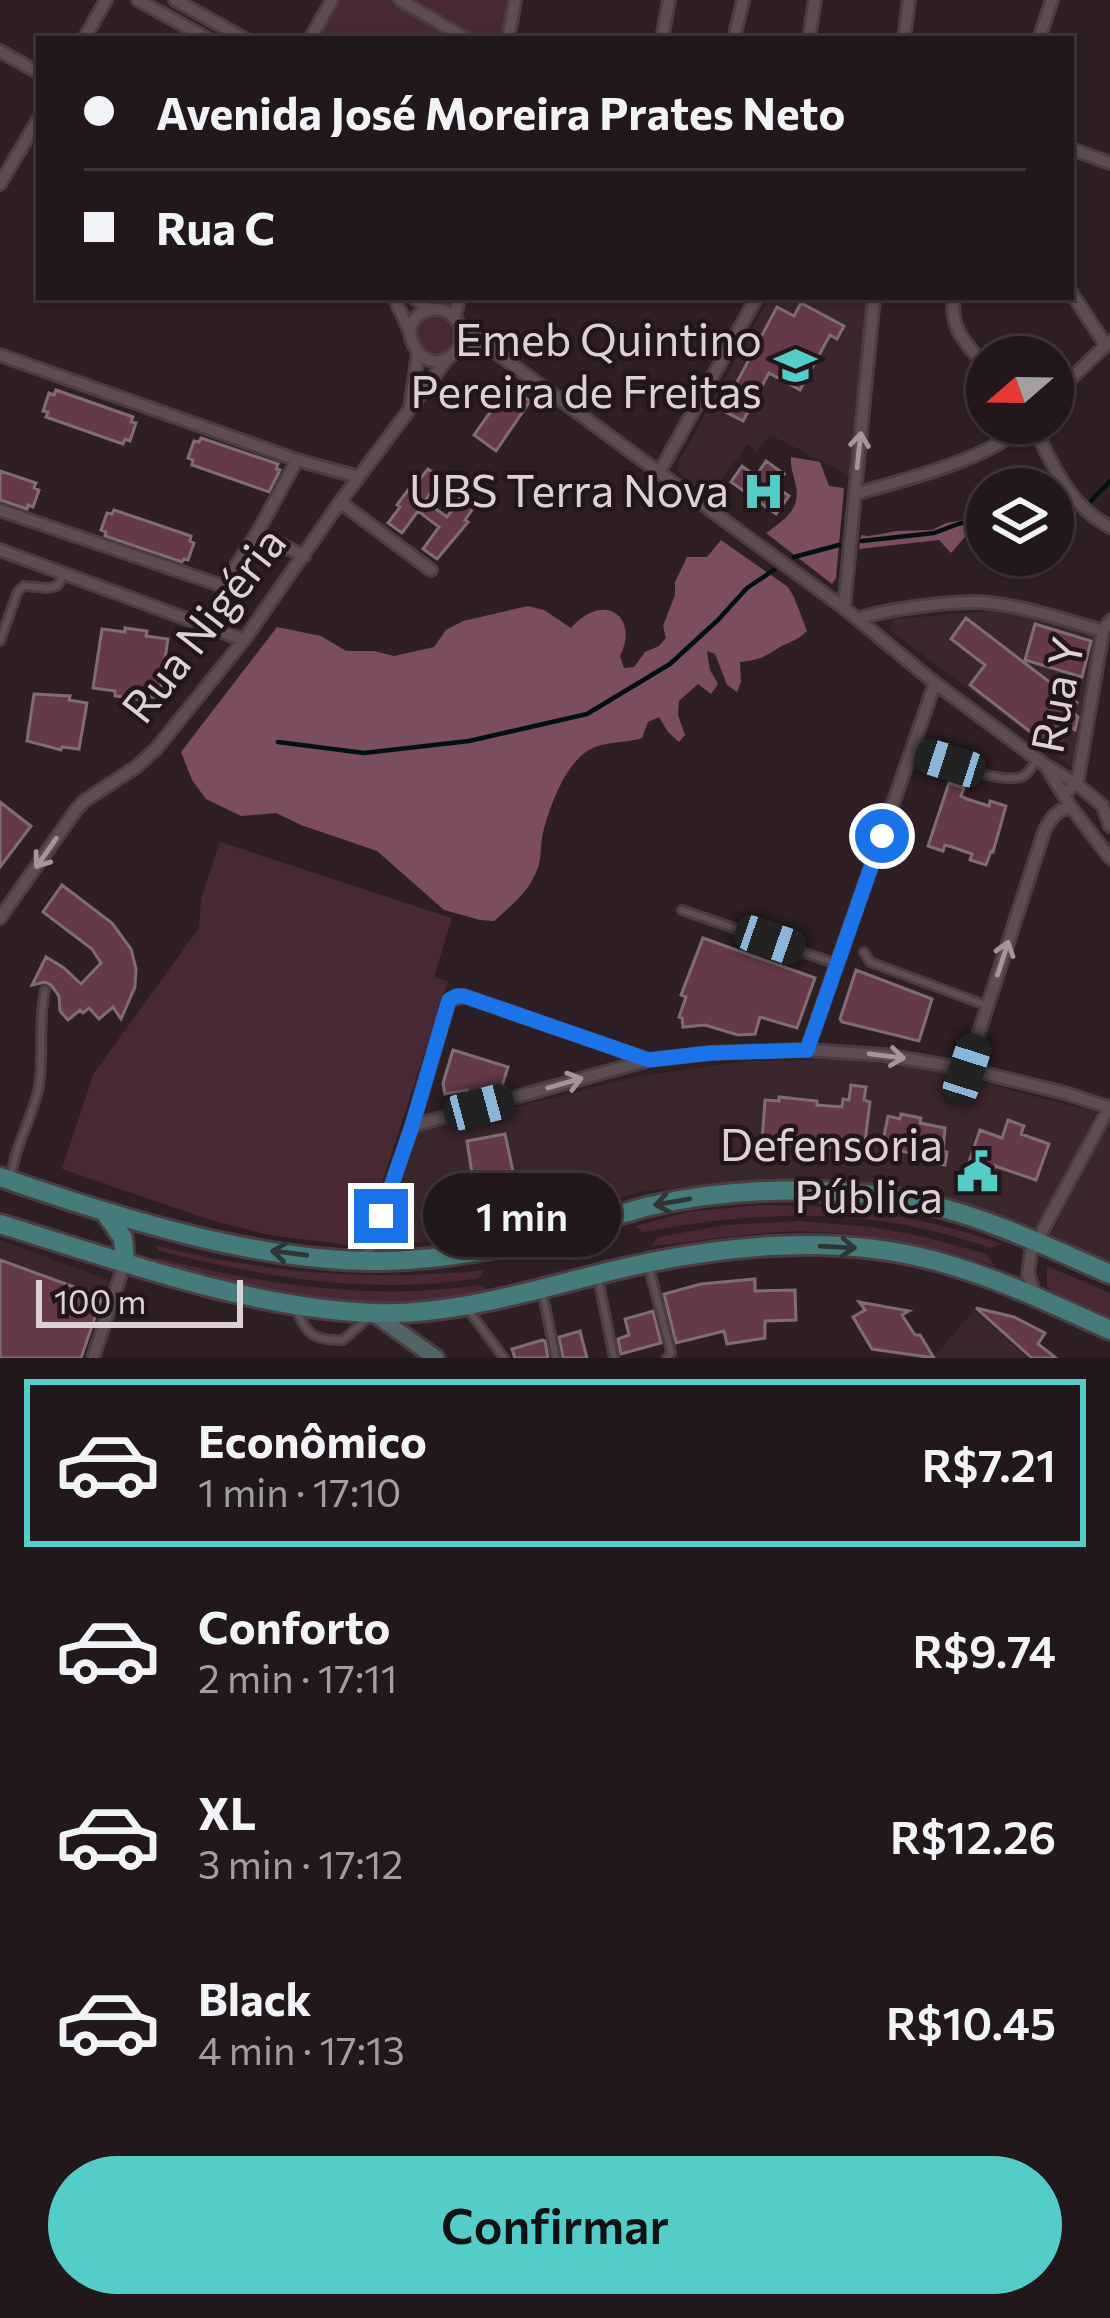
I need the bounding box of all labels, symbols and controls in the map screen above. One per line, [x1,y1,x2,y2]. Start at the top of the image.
text: Avenida José Moreira Prates Neto [156,84,845,139]
text: Rua C [156,199,275,254]
place label: Emeb Quintino Pereira de Freitas [410,310,762,417]
north arrow [966,336,1074,444]
map controls [966,336,1074,576]
school or university icon: Emeb Quintino Pereira de Freitas [773,343,819,389]
one-way arrow [848,431,871,470]
place label: UBS Terra Nova [409,461,729,516]
hospital icon: UBS Terra Nova [740,468,786,514]
button: layers [966,468,1074,576]
street label: Rua Nigéria [108,515,296,732]
street label: Rua Y [1017,632,1094,757]
car [910,735,990,791]
route start [855,809,909,863]
one-way arrow [34,836,59,869]
car [730,911,810,969]
one-way arrow [994,940,1016,978]
car [939,1029,995,1109]
one-way arrow [867,1046,906,1068]
one-way arrow [545,1071,583,1093]
car [440,1080,518,1134]
place label: Defensoria Pública [720,1115,943,1222]
public building icon: Defensoria Pública [954,1148,1000,1194]
callout: 1 min [423,1174,621,1258]
route end [354,1189,408,1243]
text: 1 min [476,1191,568,1239]
one-way arrow [653,1192,692,1215]
one-way arrow [818,1236,857,1259]
one-way arrow [270,1241,309,1263]
scale bar [36,1274,243,1327]
text: 100 m [54,1280,146,1321]
icon: car [54,1409,162,1517]
text: Econômico [198,1412,427,1467]
text: R$7.21 [922,1436,1056,1491]
text: 1 min · 17:10 [198,1467,401,1515]
icon: car [54,1595,162,1703]
text: Conforto [198,1598,391,1653]
text: R$9.74 [912,1622,1056,1677]
text: 2 min · 17:11 [198,1653,397,1701]
icon: car [54,1781,162,1889]
text: XL [198,1784,256,1839]
text: R$12.26 [890,1808,1056,1863]
text: 3 min · 17:12 [198,1839,403,1887]
icon: car [54,1967,162,2075]
text: Black [198,1970,311,2025]
text: R$10.45 [886,1994,1056,2049]
text: 4 min · 17:13 [198,2025,405,2073]
button: Confirmar [48,2156,1062,2294]

